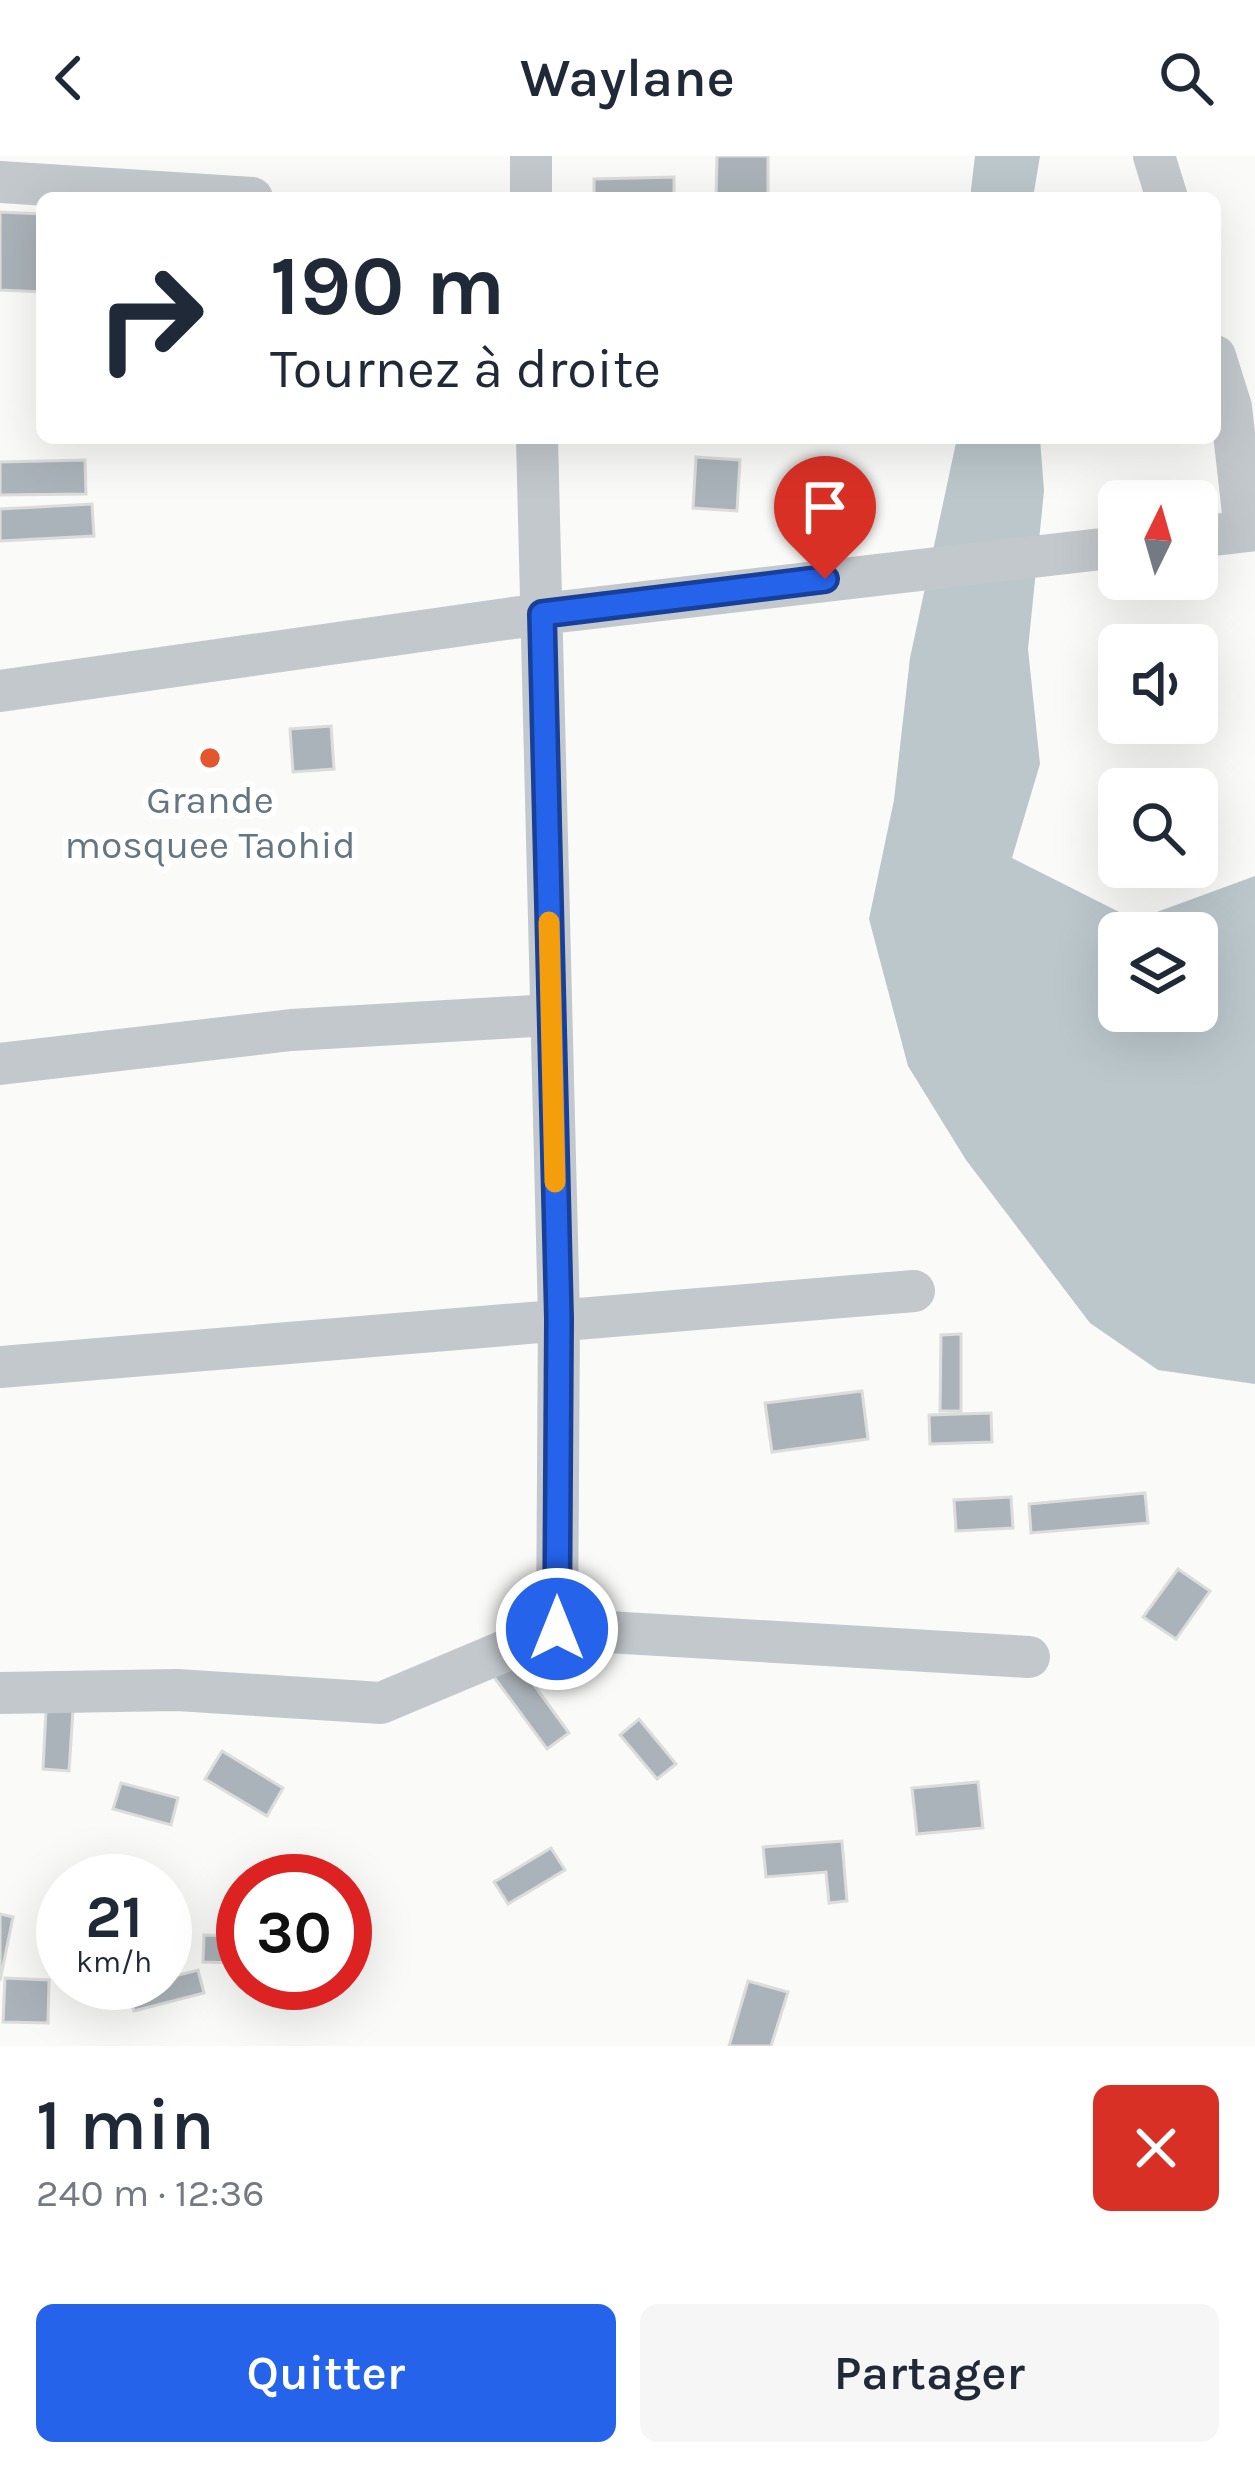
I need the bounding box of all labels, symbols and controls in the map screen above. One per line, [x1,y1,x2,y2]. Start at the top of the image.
icon: back [36,45,102,111]
icon: search [1153,45,1219,111]
text: Waylane [520,46,735,110]
text: 190 m [270,237,505,335]
icon: right [72,240,228,396]
text: Tournez à droite [270,337,661,401]
pin [774,456,876,579]
icon: arrive [792,474,858,540]
north arrow [1098,480,1218,600]
map controls [1098,480,1218,1032]
button: sound [1098,624,1218,744]
marker: Grande mosquee Taohid [197,745,223,771]
button: search [1098,768,1218,888]
place label: Grande mosquee Taohid [64,777,356,868]
button: layers [1098,912,1218,1032]
position arrow [494,1566,620,1692]
speed limit sign: 30 [216,1854,372,2010]
text: 21 [85,1882,143,1952]
text: km/h [76,1944,152,1980]
text: 1 min [36,2083,215,2167]
button: close [1093,2085,1219,2211]
text: 240 m · 12:36 [36,2170,265,2216]
button: Quitter [36,2304,616,2442]
button: Partager [640,2304,1219,2442]

